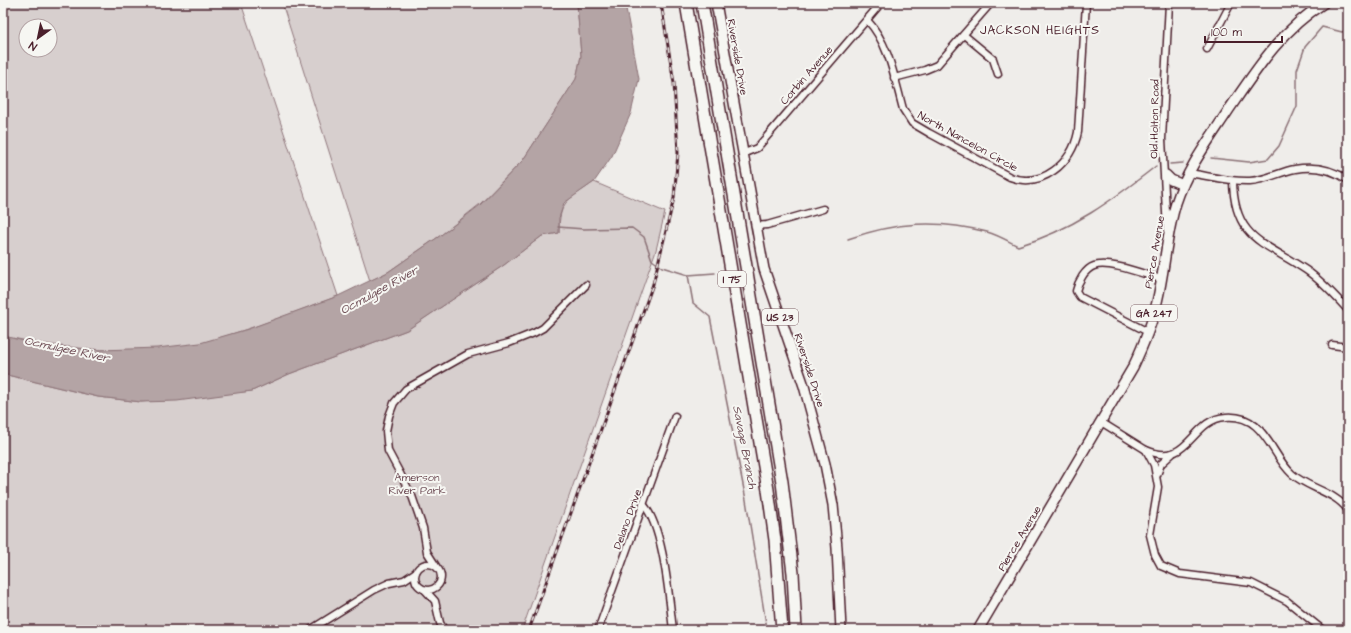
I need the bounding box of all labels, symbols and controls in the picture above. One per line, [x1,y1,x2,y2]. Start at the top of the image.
north arrow [18,18,58,58]
street label: Riverside Drive [723,18,752,96]
scale bar [1205,18,1282,44]
district label: JACKSON HEIGHTS [980,22,1100,39]
text: 100 m [1211,24,1242,41]
text: N [26,38,40,54]
street label: Corbin Avenue [777,43,836,108]
street label: Old Holton Road [1146,79,1163,159]
street label: North Nancelon Circle [915,108,1021,175]
street label: Pierce Avenue [1141,214,1168,290]
water label: Ocmulgee River [337,261,423,320]
road number: I 75 [718,271,746,287]
road number: GA 247 [1131,305,1177,321]
road number: US 23 [762,309,798,325]
street label: Riverside Drive [791,331,829,409]
water label: Ocmulgee River [23,332,112,368]
water label: Savage Branch [727,404,761,491]
park label: Amerson River Park [388,470,446,498]
street label: Delano Drive [610,487,645,551]
street label: Pierce Avenue [994,503,1045,574]

